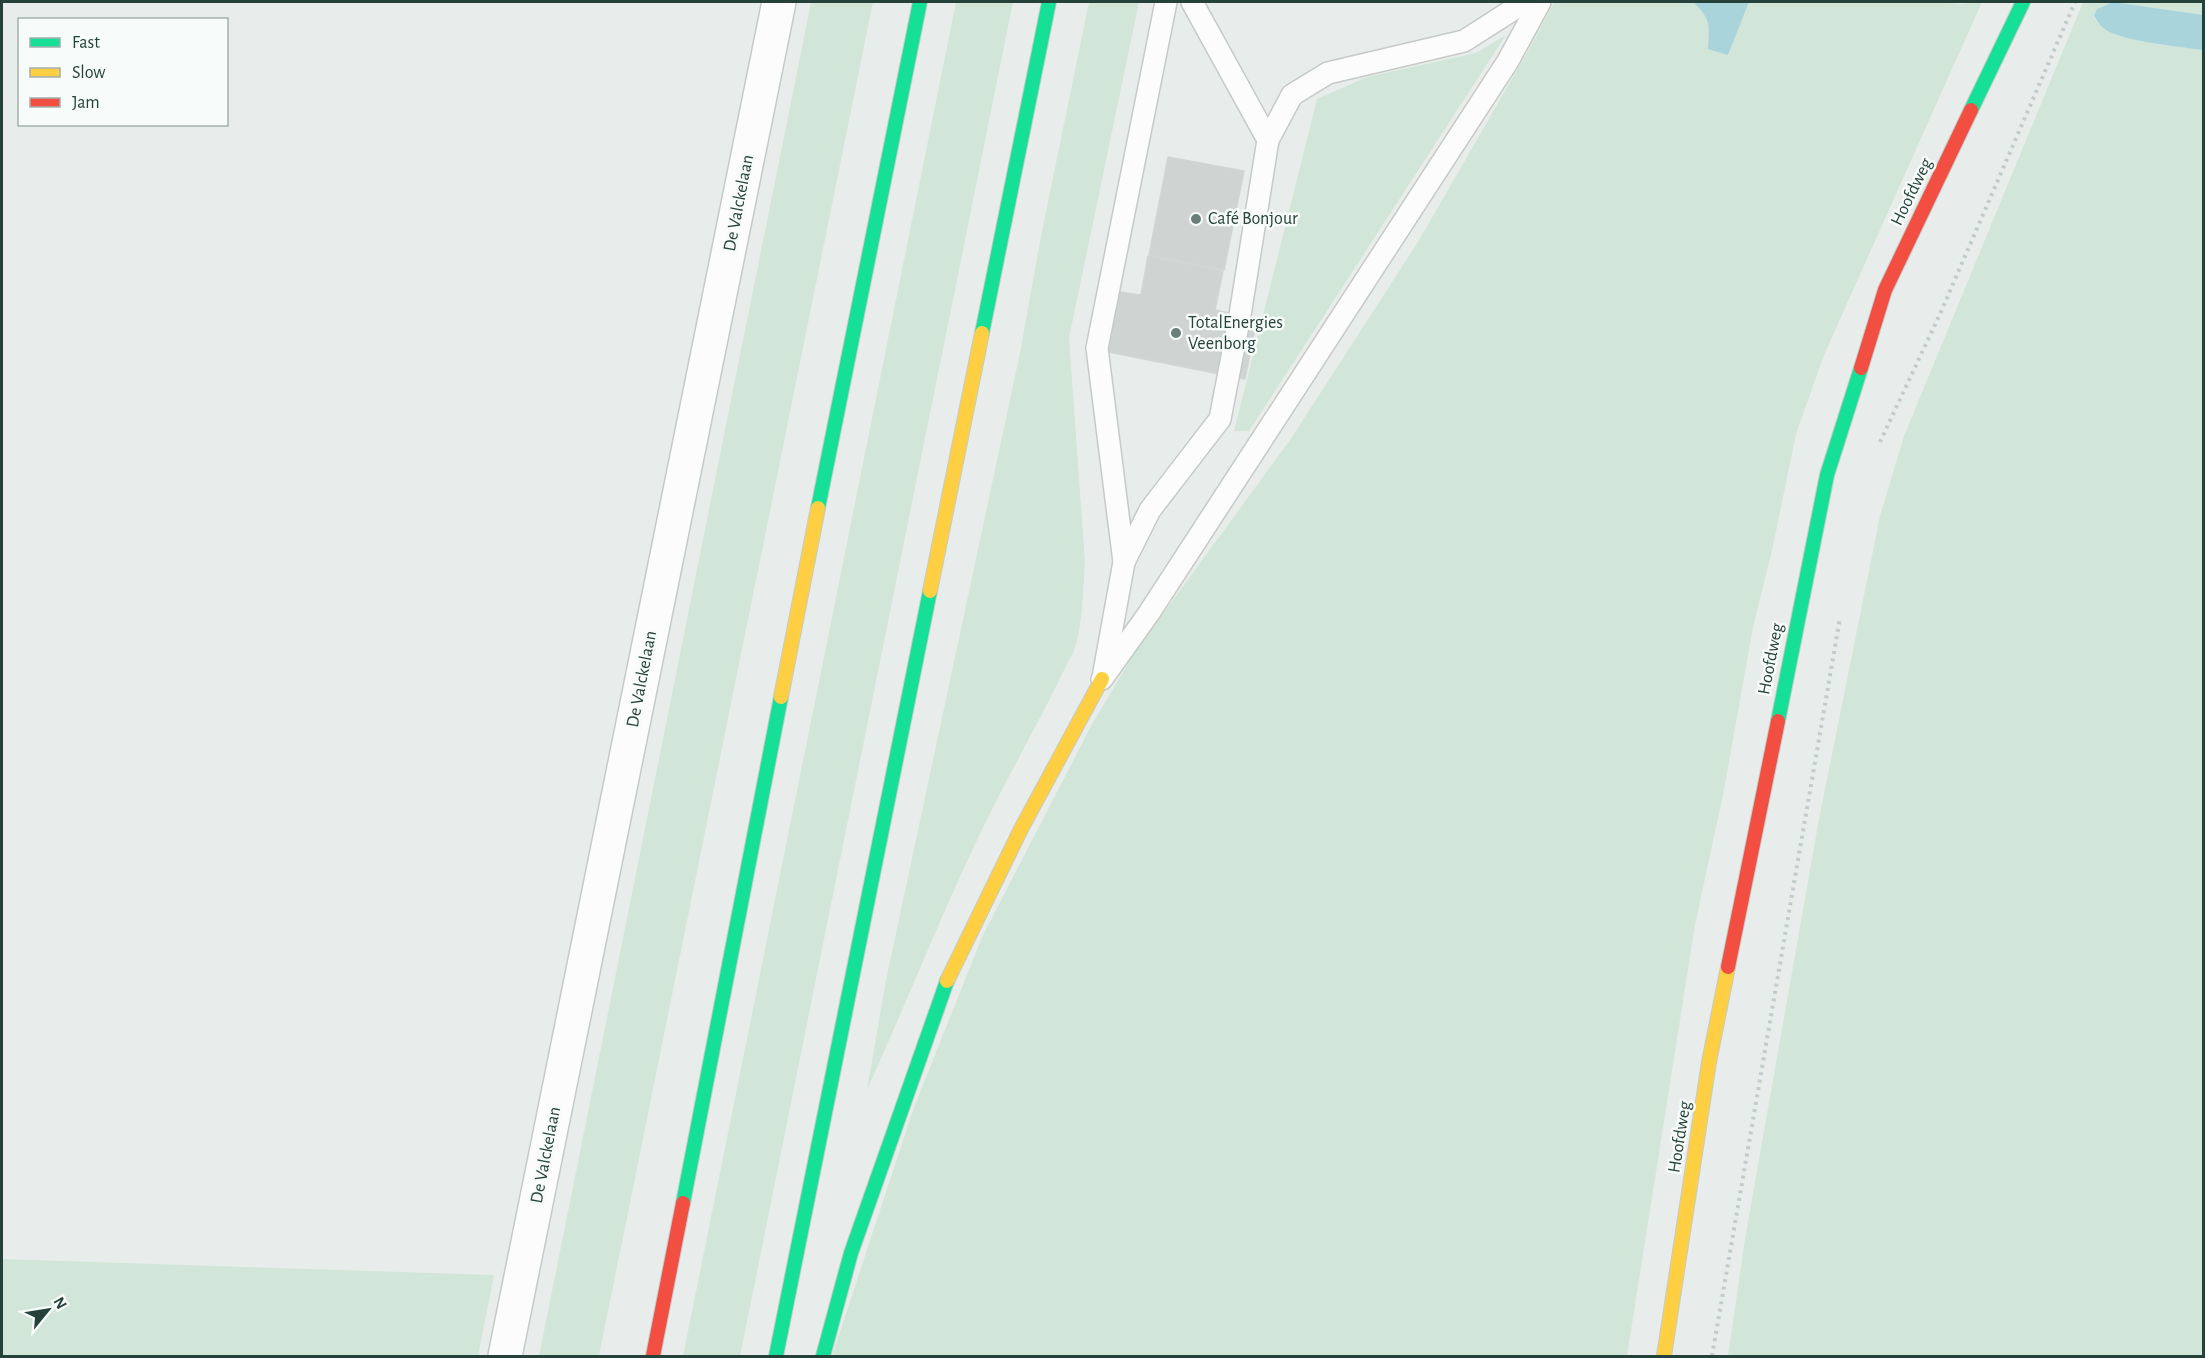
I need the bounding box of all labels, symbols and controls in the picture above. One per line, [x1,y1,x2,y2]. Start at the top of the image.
legend [18,18,228,126]
text: Fast [72,34,100,52]
text: Slow [72,64,105,82]
text: Jam [72,94,100,112]
street label: De Valckelaan [721,153,757,253]
street label: Hoofdweg [1888,155,1936,229]
place label: Café Bonjour [1208,210,1298,228]
marker: Café Bonjour [1189,212,1203,226]
place label: TotalEnergies Veenborg [1188,314,1283,353]
marker: TotalEnergies Veenborg [1169,326,1183,340]
street label: Hoofdweg [1755,621,1787,696]
street label: De Valckelaan [624,629,660,729]
street label: Hoofdweg [1665,1100,1695,1174]
street label: De Valckelaan [528,1105,564,1205]
north arrow [18,1280,78,1340]
text: N [50,1294,70,1312]

